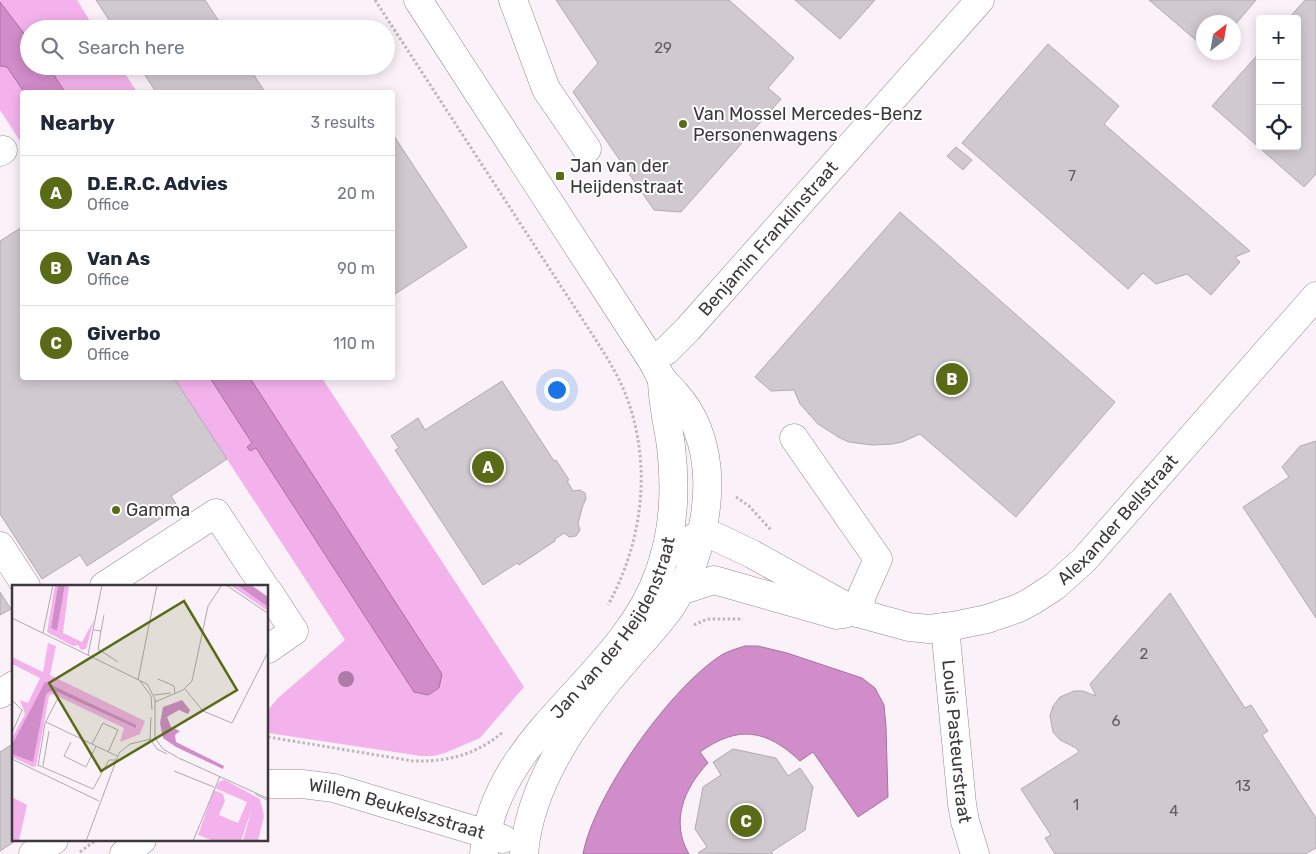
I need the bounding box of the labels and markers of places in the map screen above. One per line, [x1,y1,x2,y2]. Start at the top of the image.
place label: Van Mossel Mercedes-Benz Personenwagens [693,103,922,146]
marker: Van Mossel Mercedes-Benz Personenwagens [677,118,689,130]
place label: Jan van der Heijdenstraat [570,155,683,198]
marker: Jan van der Heijdenstraat [554,170,566,182]
pin: B [936,360,968,398]
pin: A [472,448,504,486]
place label: Gamma [126,499,190,521]
marker: Gamma [110,504,122,516]
pin: C [730,802,762,840]

